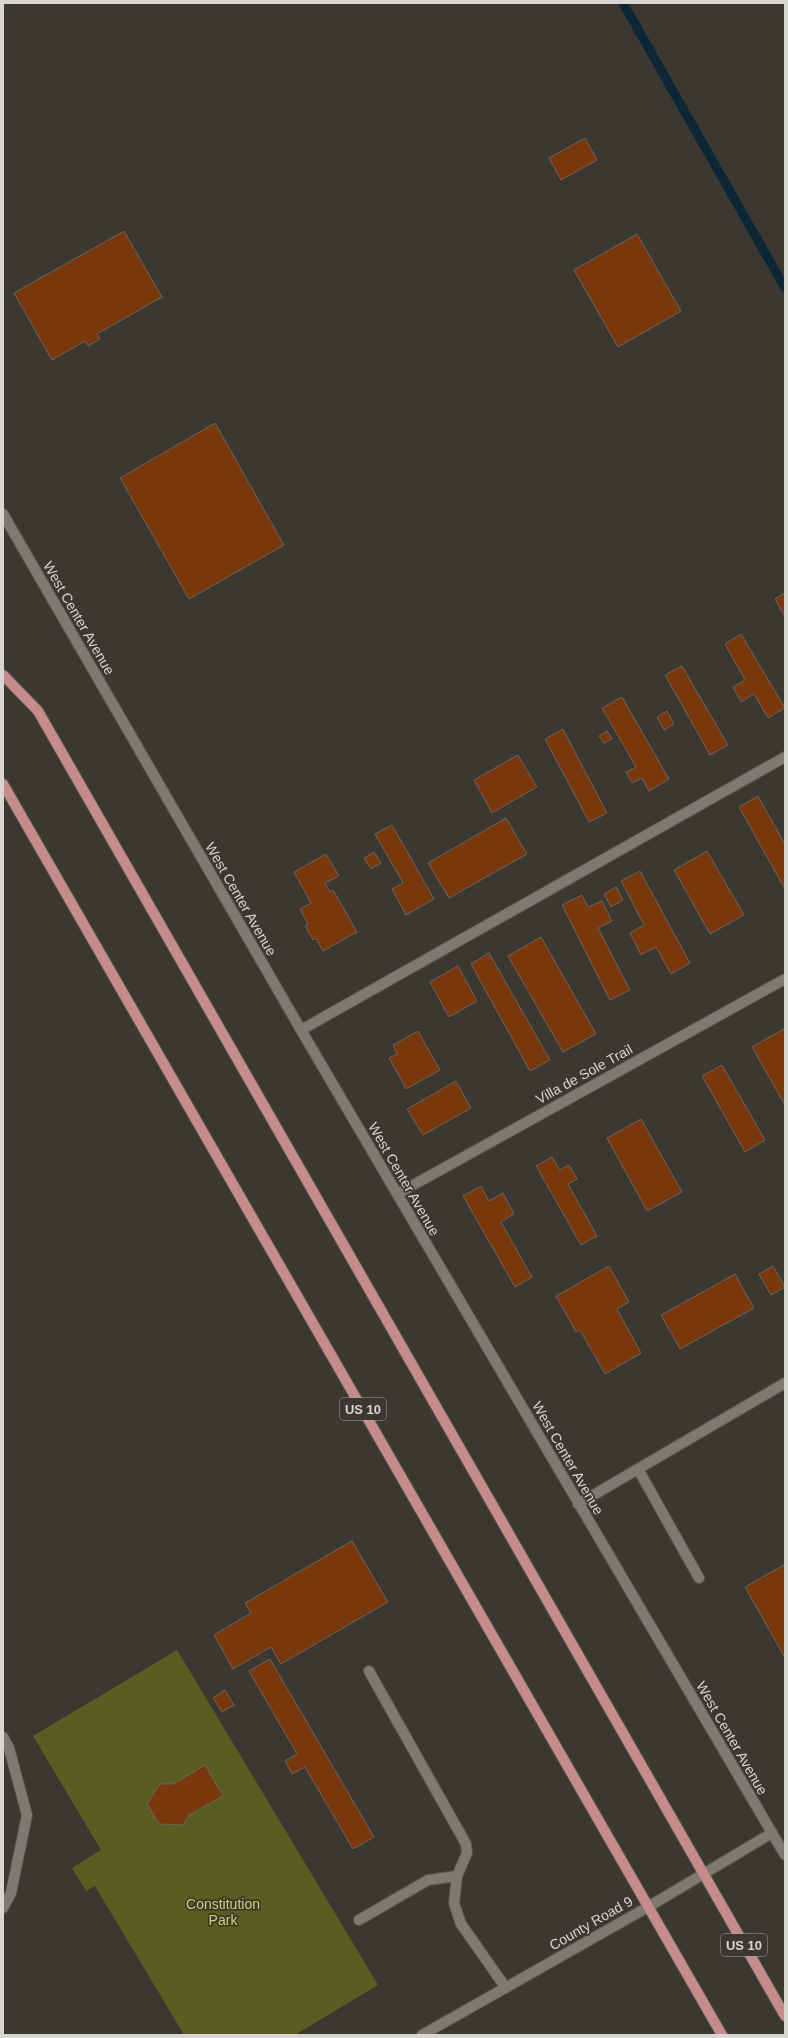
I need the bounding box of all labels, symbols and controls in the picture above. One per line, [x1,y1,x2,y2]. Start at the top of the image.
street label: West Center Avenue [40,559,118,678]
street label: West Center Avenue [202,840,280,959]
street label: Villa de Sole Trail [533,1041,635,1107]
street label: West Center Avenue [365,1120,443,1239]
road number: US 10 [340,1398,386,1420]
street label: West Center Avenue [529,1399,607,1518]
street label: West Center Avenue [693,1679,771,1798]
street label: County Road 9 [547,1893,636,1953]
park label: Constitution Park [186,1896,260,1928]
road number: US 10 [721,1934,767,1956]

